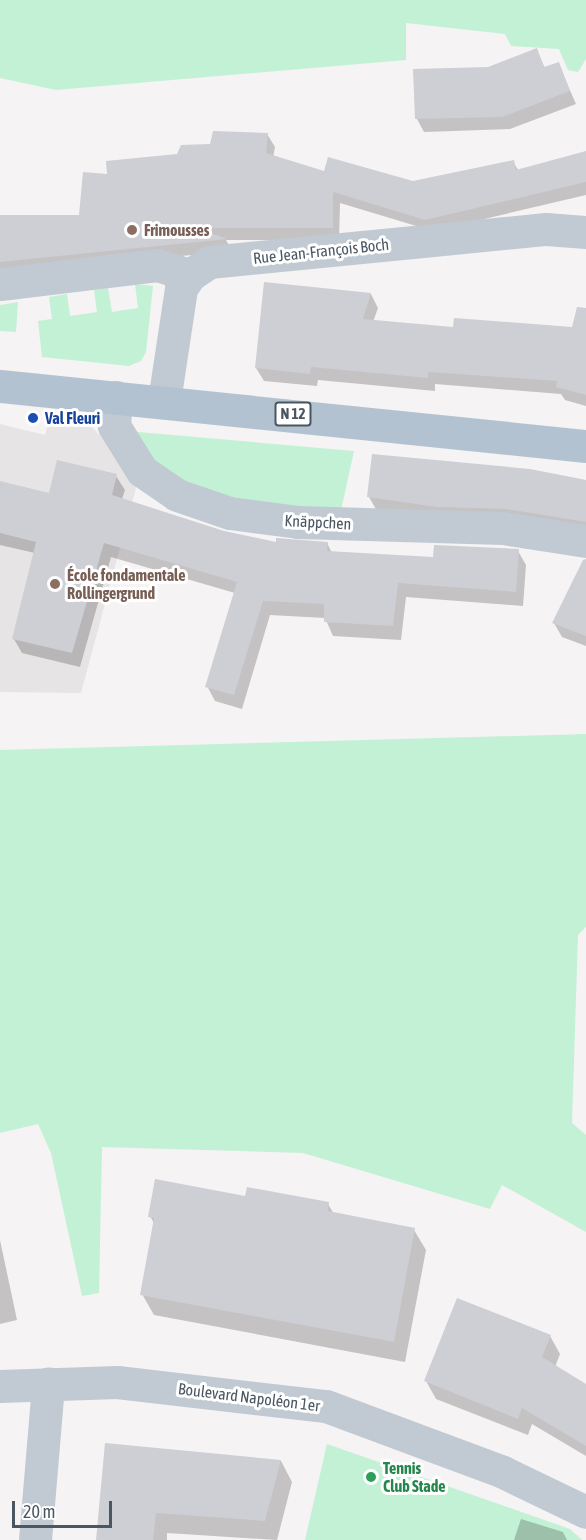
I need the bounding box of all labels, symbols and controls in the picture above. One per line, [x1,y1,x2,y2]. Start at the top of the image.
place label: Frimousses [144,220,210,240]
marker: Frimousses [125,223,139,237]
street label: Rue Jean-François Boch [252,234,390,268]
road number: N 12 [274,402,312,426]
place label: Val Fleuri [45,408,100,428]
marker: Val Fleuri [26,411,40,425]
street label: Knäppchen [284,511,352,533]
place label: École fondamentale Rollingergrund [67,565,185,603]
marker: École fondamentale Rollingergrund [48,577,62,591]
street label: Boulevard Napoléon 1er [177,1379,321,1415]
place label: Tennis Club Stade [383,1458,446,1496]
marker: Tennis Club Stade [364,1470,378,1484]
scale bar [15,1489,116,1527]
text: 20 m [23,1501,55,1522]

